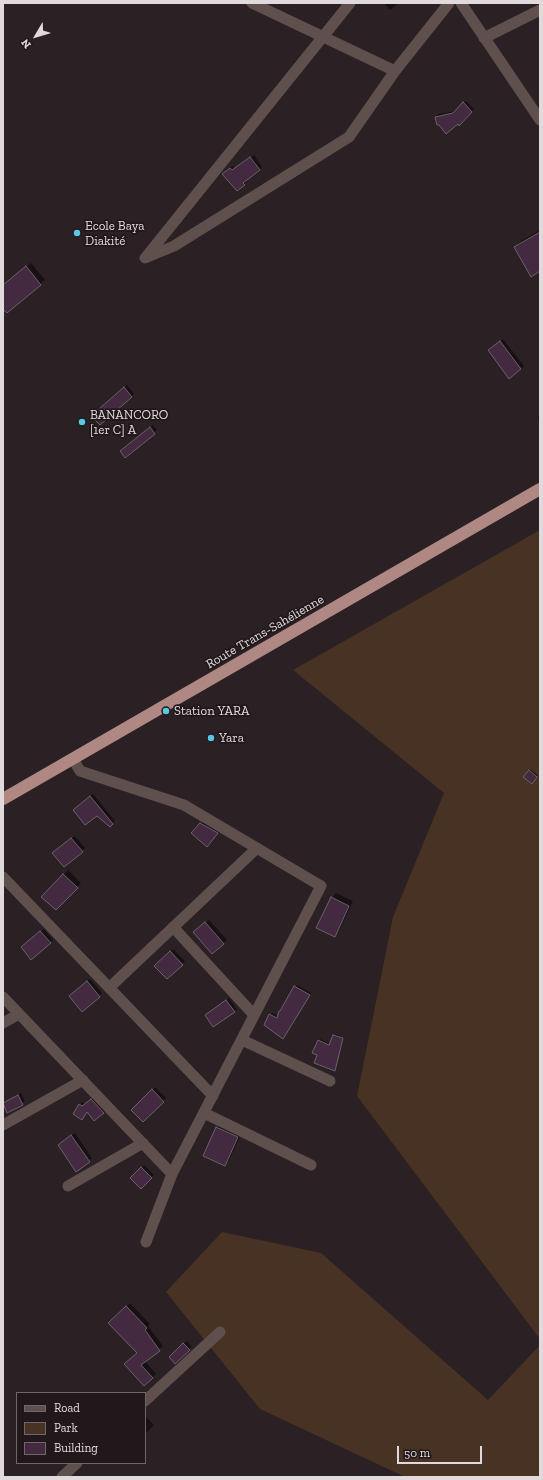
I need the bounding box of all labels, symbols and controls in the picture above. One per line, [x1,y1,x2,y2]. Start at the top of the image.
north arrow [16,16,56,56]
text: N [18,36,34,51]
place label: Ecole Baya Diakité [85,218,145,249]
marker: Ecole Baya Diakité [72,228,82,238]
place label: BANANCORO [1er C] A [90,407,168,438]
marker: BANANCORO [1er C] A [77,417,87,427]
street label: Route Trans-Sahélienne [203,592,327,672]
place label: Station YARA [174,703,249,719]
marker: Station YARA [161,706,171,716]
place label: Yara [219,730,244,746]
marker: Yara [206,733,216,743]
legend [16,1392,146,1464]
text: Road [54,1401,80,1415]
text: Park [54,1421,78,1435]
scale bar [399,1438,484,1464]
text: Building [54,1441,98,1455]
text: 50 m [404,1446,430,1460]

